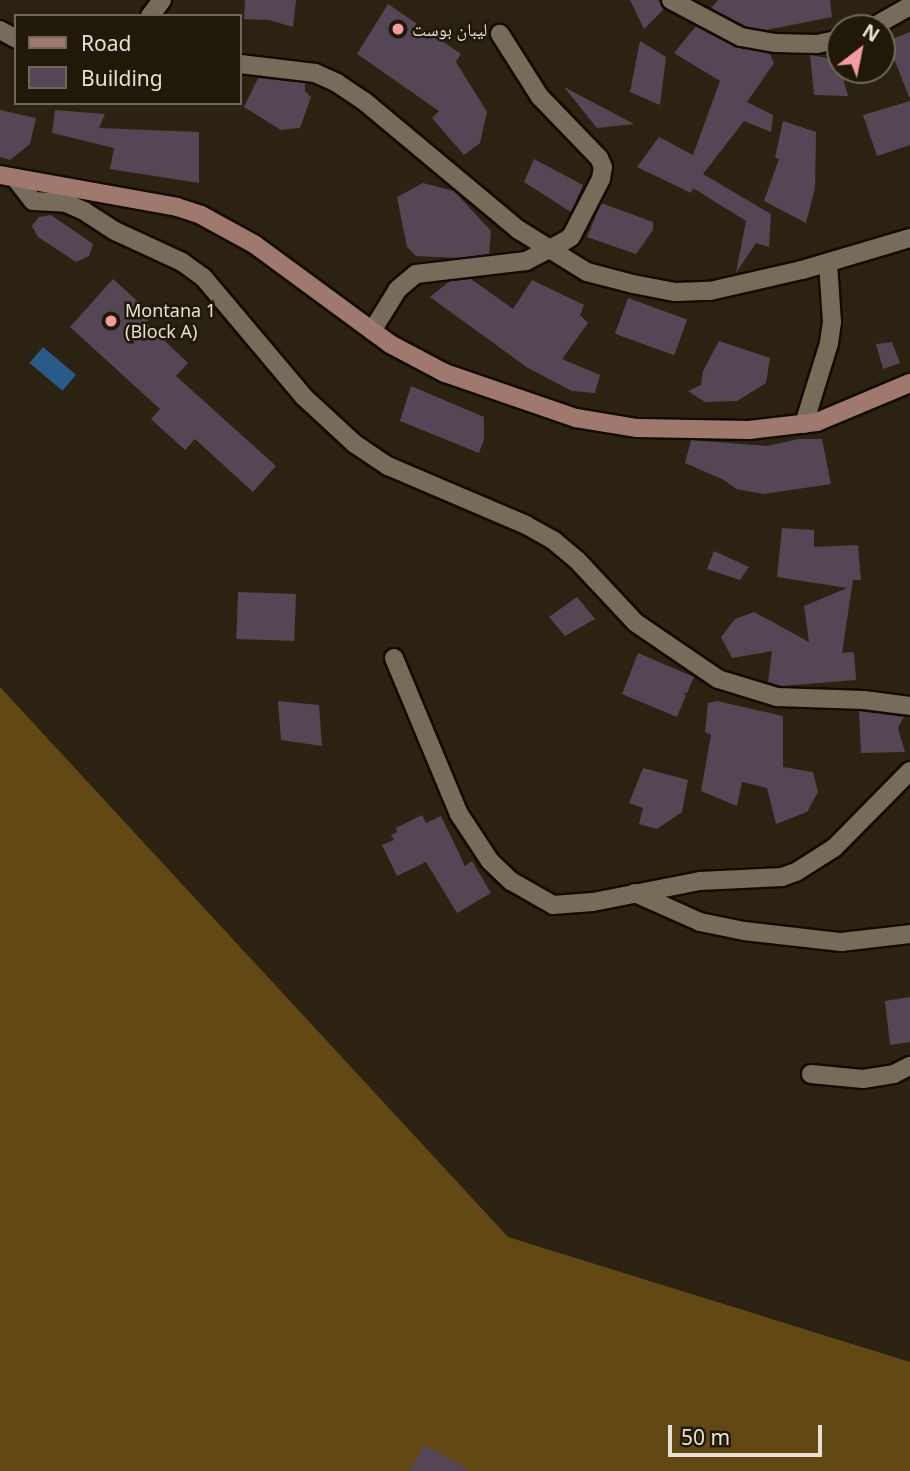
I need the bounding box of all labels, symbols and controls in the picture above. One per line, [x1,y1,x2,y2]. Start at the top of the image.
legend [14,14,242,105]
north arrow [826,14,896,84]
place label: ليبان بوست [412,18,487,40]
text: N [858,18,885,48]
marker: ليبان بوست [390,21,406,37]
text: Road [81,29,131,57]
text: Building [81,64,163,92]
place label: Montana 1 (Block A) [125,300,216,342]
marker: Montana 1 (Block A) [103,313,119,329]
scale bar [672,1412,826,1456]
text: 50 m [681,1423,730,1451]

